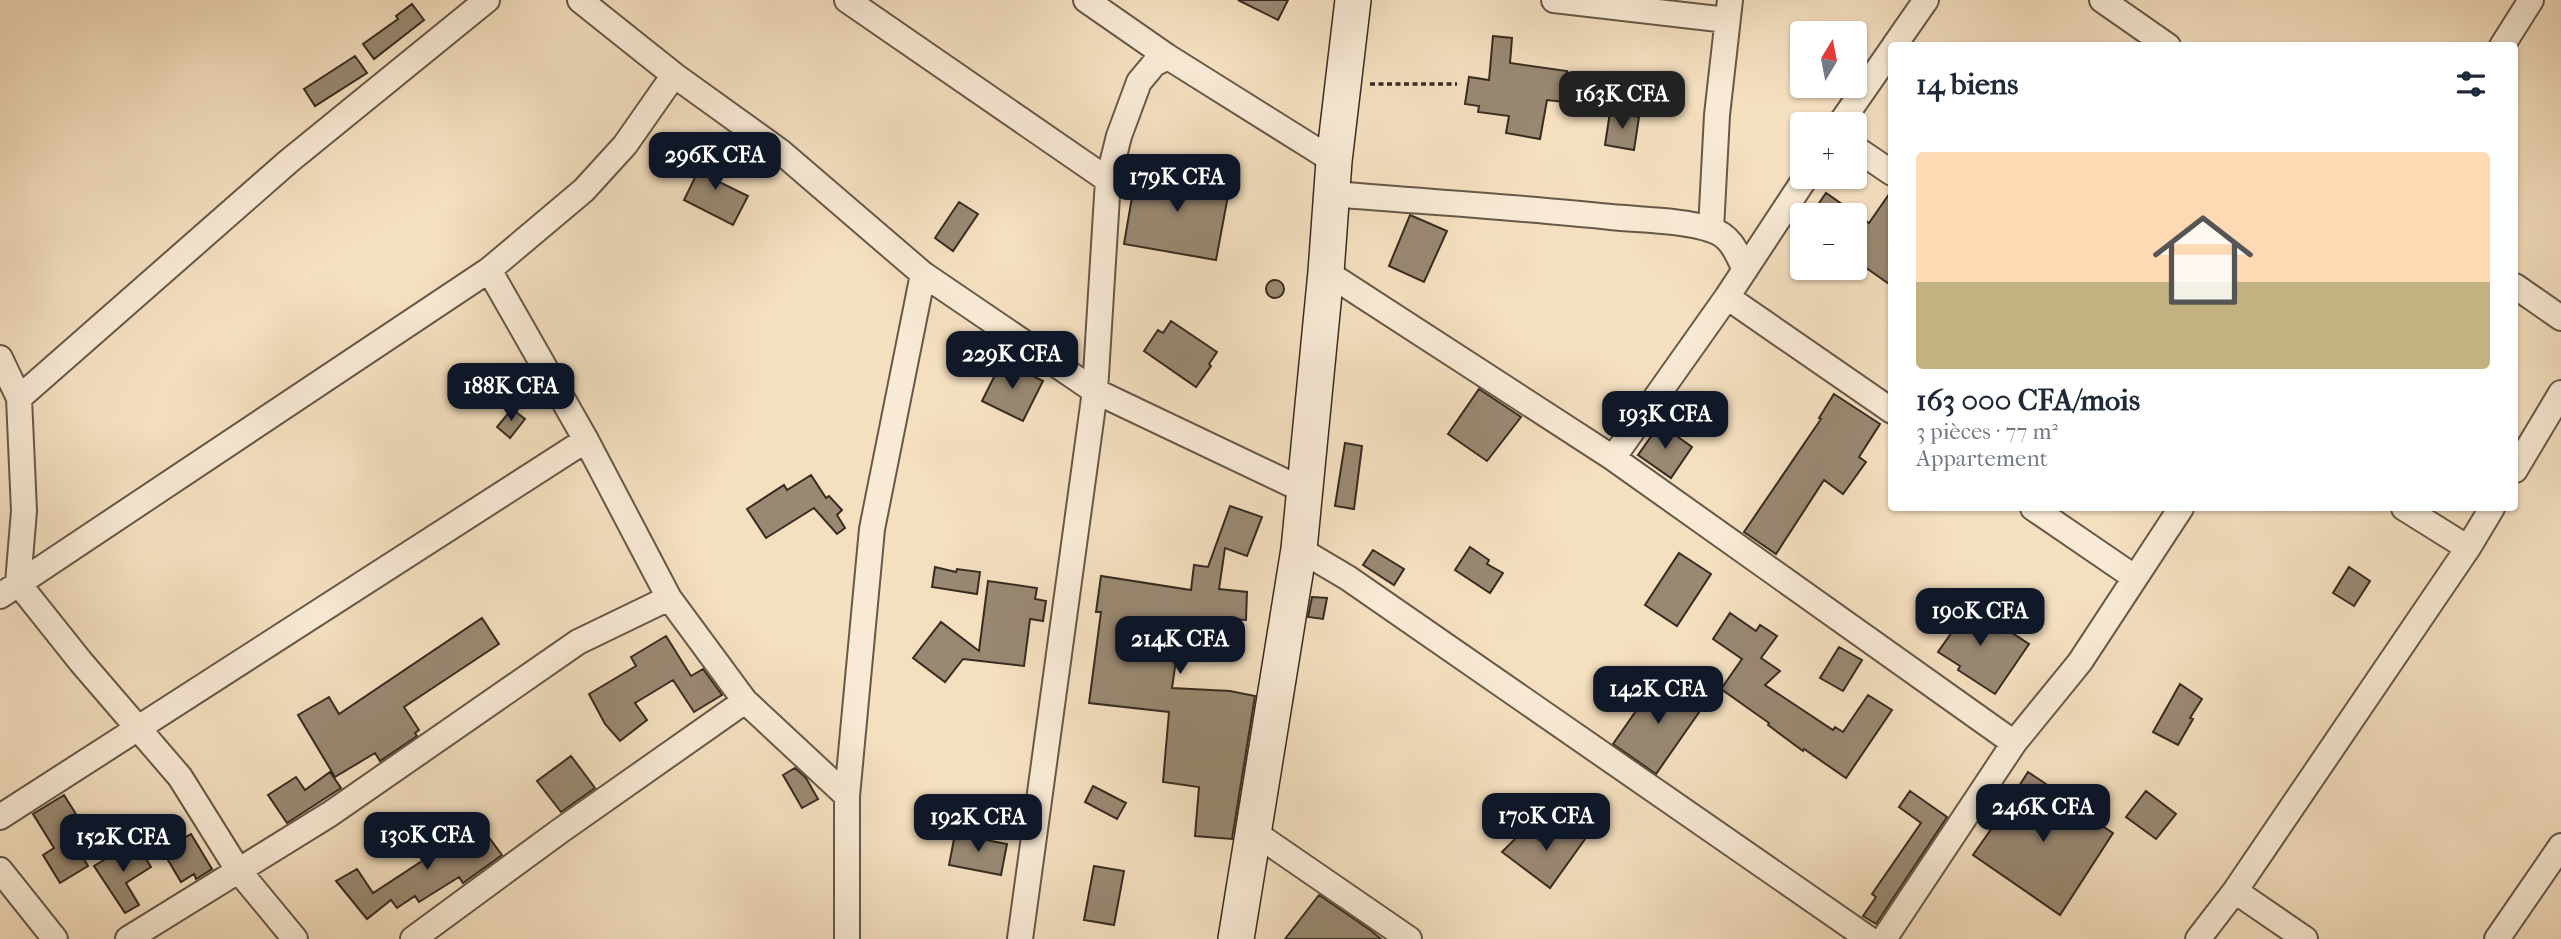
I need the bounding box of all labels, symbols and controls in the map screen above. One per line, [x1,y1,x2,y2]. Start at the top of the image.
north arrow [1790,21,1867,98]
map controls [1790,21,1867,280]
icon: filters [2452,65,2490,103]
text: 14 biens [1916,67,2018,102]
pin: 163K CFA [1550,72,1694,131]
text: 163K CFA [1575,80,1669,107]
button: + [1790,112,1867,189]
pin: 296K CFA [643,132,787,192]
text: 296K CFA [665,141,765,168]
pin: 179K CFA [1105,154,1249,214]
text: 179K CFA [1129,163,1225,190]
icon: home [2140,197,2266,323]
button: − [1790,203,1867,280]
pin: 229K CFA [940,332,1084,391]
text: 229K CFA [962,340,1062,367]
pin: 188K CFA [439,364,583,423]
text: 188K CFA [463,372,559,399]
text: 163 000 CFA/mois [1916,383,2140,418]
pin: 193K CFA [1593,392,1737,451]
text: 193K CFA [1618,400,1712,427]
text: 3 pièces · 77 m² [1916,418,2058,445]
text: Appartement [1916,445,2048,472]
pin: 190K CFA [1908,588,2052,648]
text: 190K CFA [1932,597,2028,624]
pin: 214K CFA [1108,616,1252,676]
text: 214K CFA [1131,625,1229,652]
pin: 142K CFA [1586,666,1730,726]
text: 142K CFA [1609,675,1707,702]
pin: 246K CFA [1971,784,2115,844]
text: 246K CFA [1992,793,2094,820]
pin: 192K CFA [906,794,1050,854]
pin: 170K CFA [1474,794,1618,853]
text: 170K CFA [1498,802,1594,829]
text: 192K CFA [930,803,1026,830]
pin: 130K CFA [355,812,499,872]
pin: 152K CFA [51,814,195,874]
text: 130K CFA [380,821,474,848]
text: 152K CFA [76,823,170,850]

